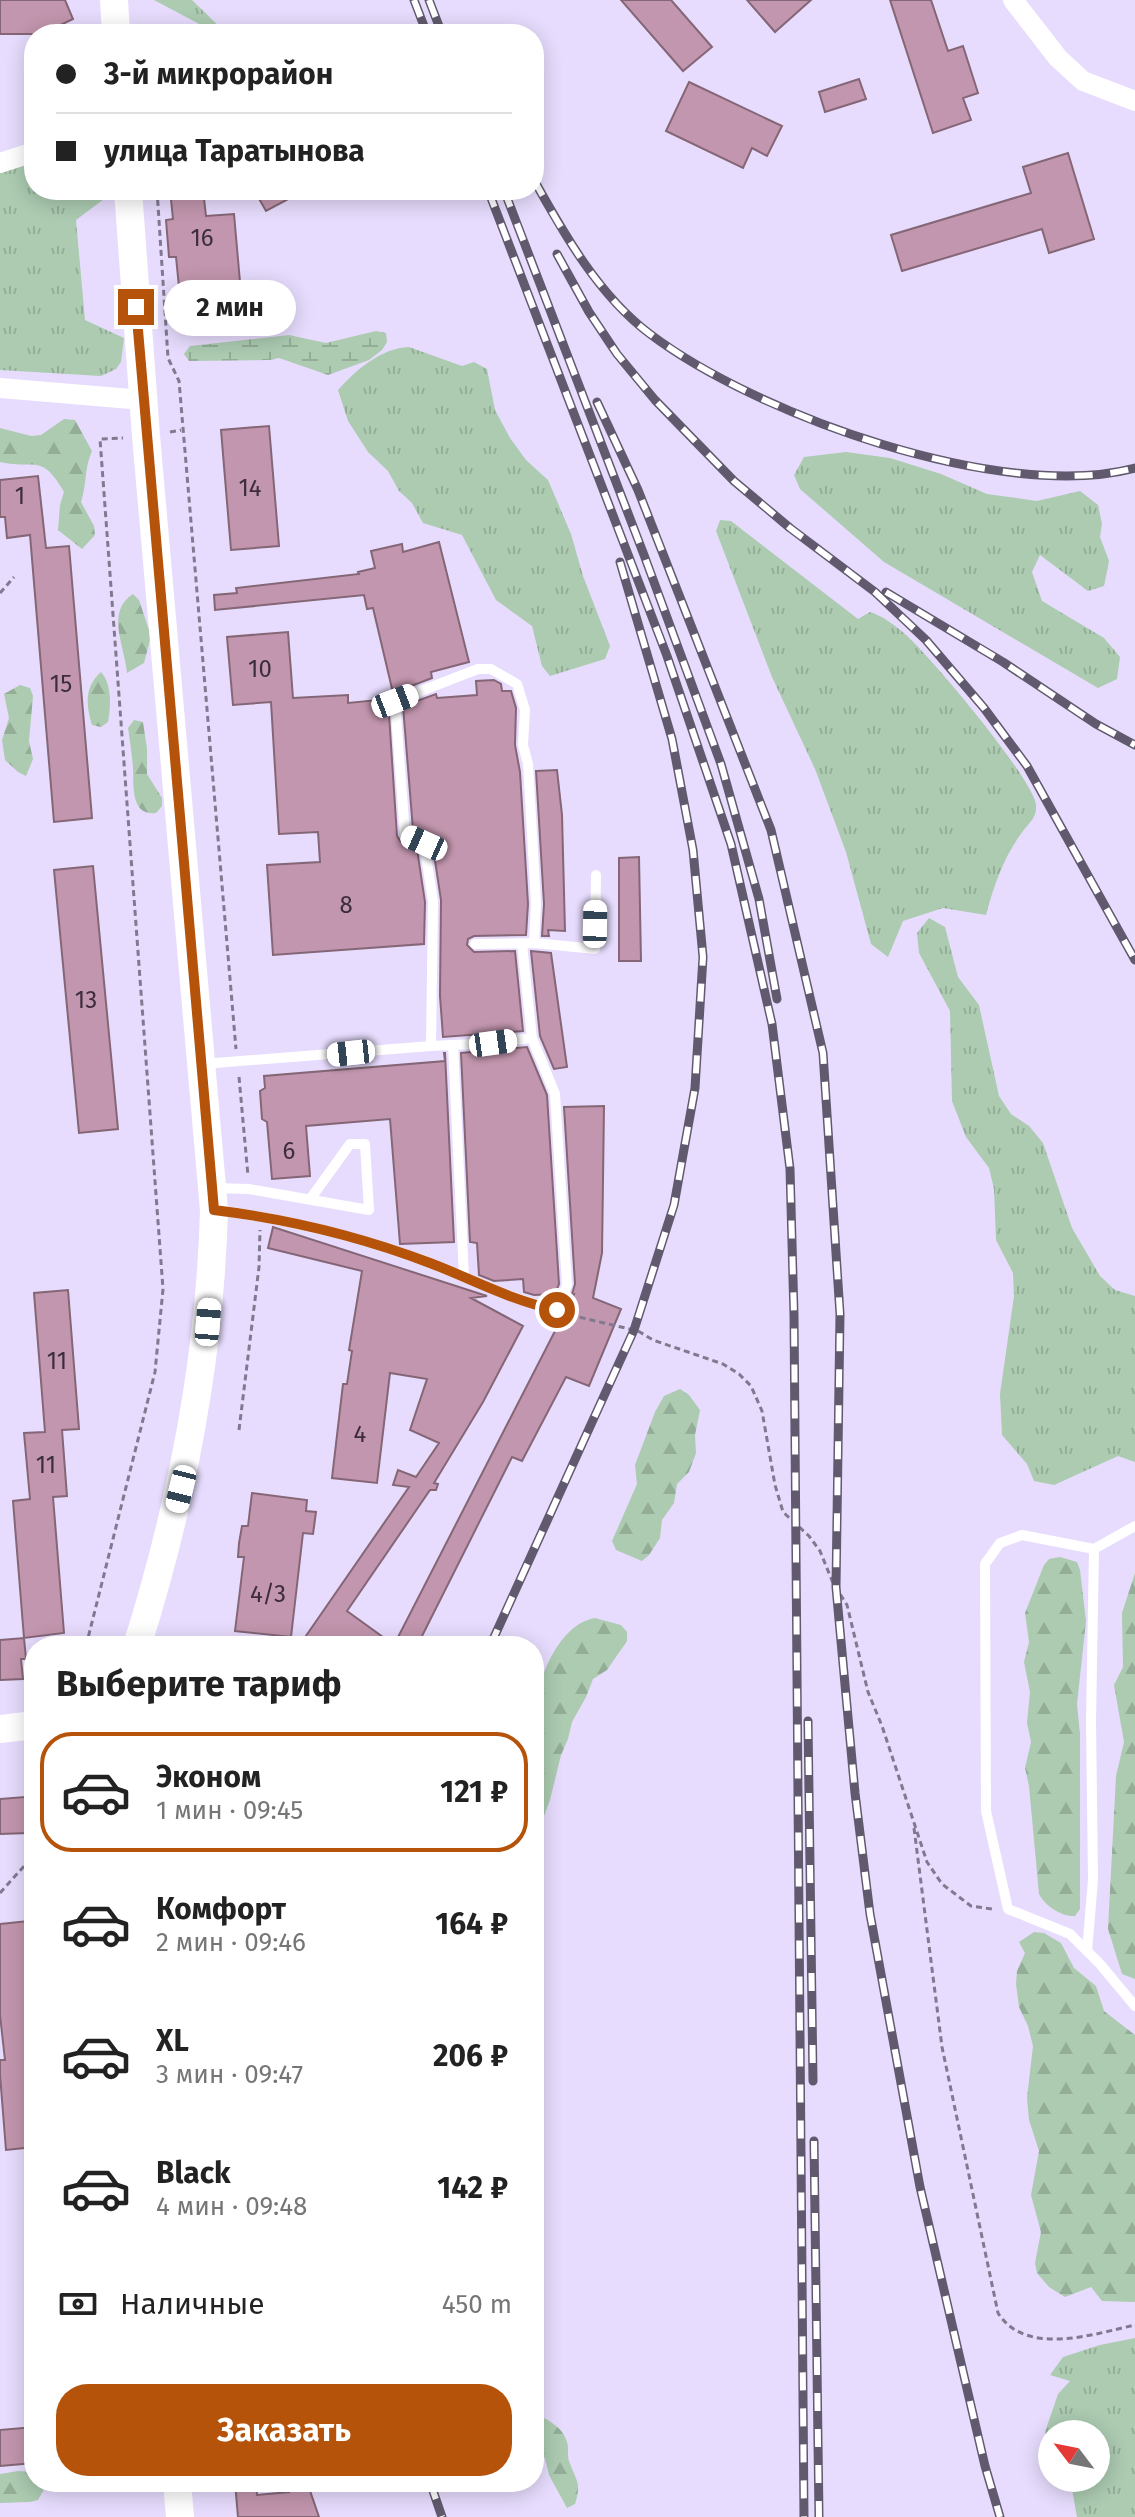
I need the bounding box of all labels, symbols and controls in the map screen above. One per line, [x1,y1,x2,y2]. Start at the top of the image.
text: 3-й микрорайон [104,56,333,92]
text: улица Таратынова [104,133,365,169]
house number: 16 [190,224,214,252]
callout: 2 мин [164,279,296,335]
route end [118,289,154,325]
text: 2 мин [196,292,264,323]
house number: 14 [238,474,262,502]
house number: 1 [15,482,25,510]
house number: 10 [248,655,272,683]
house number: 15 [50,670,72,698]
car [368,681,422,721]
car [397,822,451,864]
house number: 8 [339,891,353,919]
car [583,900,607,948]
house number: 13 [75,986,97,1014]
car [468,1028,518,1058]
car [326,1039,376,1067]
house number: 6 [283,1137,295,1165]
route start [539,1292,575,1328]
car [194,1297,222,1347]
house number: 11 [47,1347,67,1375]
house number: 4 [354,1420,367,1448]
house number: 11 [36,1451,56,1479]
car [164,1463,198,1515]
house number: 4/3 [250,1580,286,1608]
text: Выберите тариф [56,1662,342,1706]
icon: car [60,1756,132,1828]
text: Эконом [156,1759,261,1795]
text: 121 ₽ [440,1774,508,1810]
text: 1 мин · 09:45 [156,1795,303,1826]
icon: car [60,1888,132,1960]
text: Комфорт [156,1891,286,1927]
text: 164 ₽ [435,1906,508,1942]
text: 2 мин · 09:46 [156,1927,306,1958]
icon: car [60,2020,132,2092]
text: XL [156,2023,189,2059]
text: 206 ₽ [433,2038,508,2074]
text: 3 мин · 09:47 [156,2059,303,2090]
icon: car [60,2152,132,2224]
text: Black [156,2155,231,2191]
text: 142 ₽ [437,2170,508,2206]
text: 4 мин · 09:48 [156,2191,307,2222]
icon: cash [56,2282,100,2326]
text: Наличные [120,2286,265,2322]
text: 450 m [442,2289,512,2320]
button: Заказать [56,2384,512,2476]
north arrow [1038,2420,1110,2492]
map controls [1038,2420,1110,2492]

